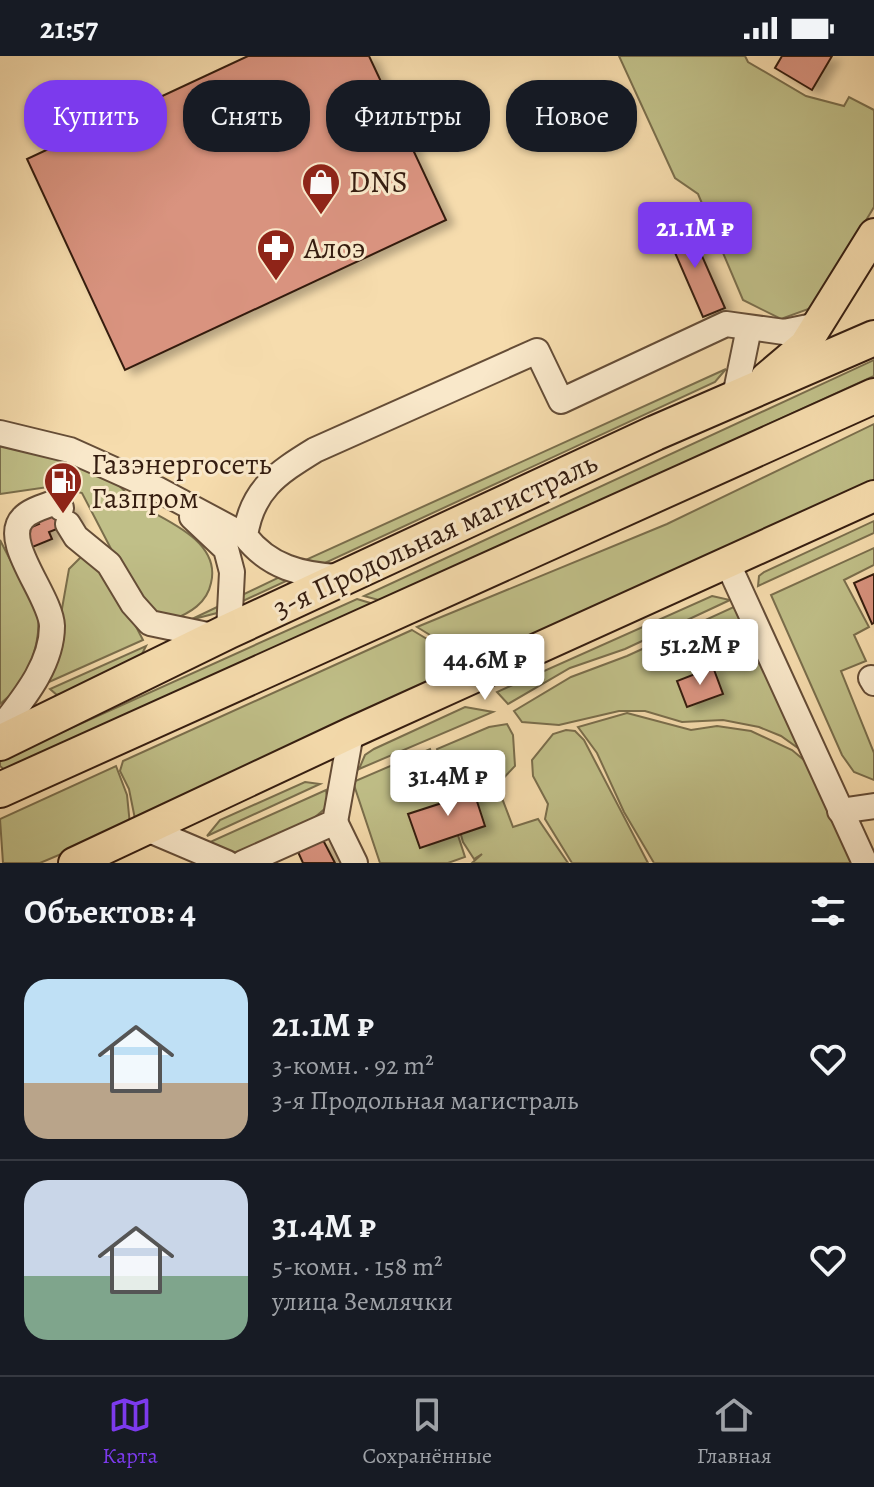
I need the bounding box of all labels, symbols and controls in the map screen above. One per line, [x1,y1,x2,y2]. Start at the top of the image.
text: 21:57 [40,8,98,48]
chip: Купить [24,80,167,152]
chip: Снять [183,80,310,152]
chip: Фильтры [326,80,490,152]
chip: Новое [506,80,637,152]
shop icon: DNS [300,161,342,216]
place label: DNS [349,162,408,202]
pin: 21.1M ₽ [621,202,769,270]
text: 21.1M ₽ [656,210,734,245]
pharmacy icon: Алоэ [255,227,297,282]
place label: Алоэ [303,228,365,268]
street label: 3-я Продольная магистраль [266,442,604,628]
place label: Газэнергосеть Газпром [91,444,272,518]
fuel station icon: Газэнергосеть Газпром [42,460,84,515]
pin: 51.2M ₽ [626,619,774,687]
text: 51.2M ₽ [660,627,740,662]
pin: 44.6M ₽ [411,634,559,702]
text: 44.6M ₽ [443,642,527,677]
pin: 31.4M ₽ [374,750,522,818]
text: 31.4M ₽ [408,758,488,793]
text: Объектов: 4 [24,888,196,935]
icon: filters [806,889,850,933]
text: 21.1M ₽ [272,1001,374,1048]
icon: home [88,1011,184,1107]
icon: heart [806,1037,850,1081]
text: 3-комн. · 92 m² [272,1048,434,1083]
text: 3-я Продольная магистраль [272,1083,578,1118]
text: 31.4M ₽ [272,1202,376,1249]
icon: home [88,1212,184,1308]
icon: heart [806,1238,850,1282]
text: 5-комн. · 158 m² [272,1249,443,1284]
text: улица Землячки [272,1284,453,1319]
tab: Карта [102,1393,158,1471]
tab: Сохранённые [362,1393,492,1471]
tab: Главная [697,1393,772,1471]

